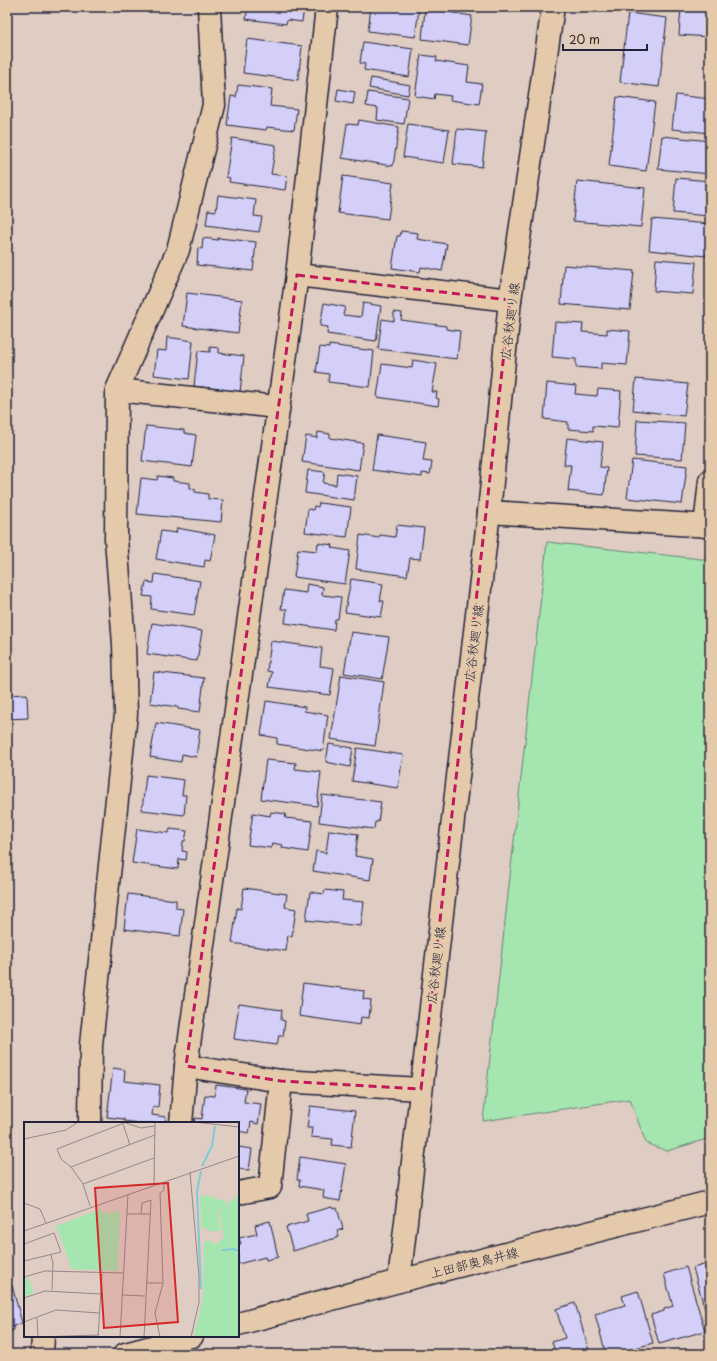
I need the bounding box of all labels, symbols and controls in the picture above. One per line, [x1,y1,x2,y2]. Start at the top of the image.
scale bar [563,26,647,52]
text: 20 m [569,30,600,48]
street label: 広谷秋廻り線 [495,280,523,361]
street label: 広谷秋廻り線 [459,602,487,683]
street label: 広谷秋廻り線 [421,924,449,1005]
inset map [24,1122,239,1337]
street label: 上田部奥鳥井線 [428,1242,521,1282]

